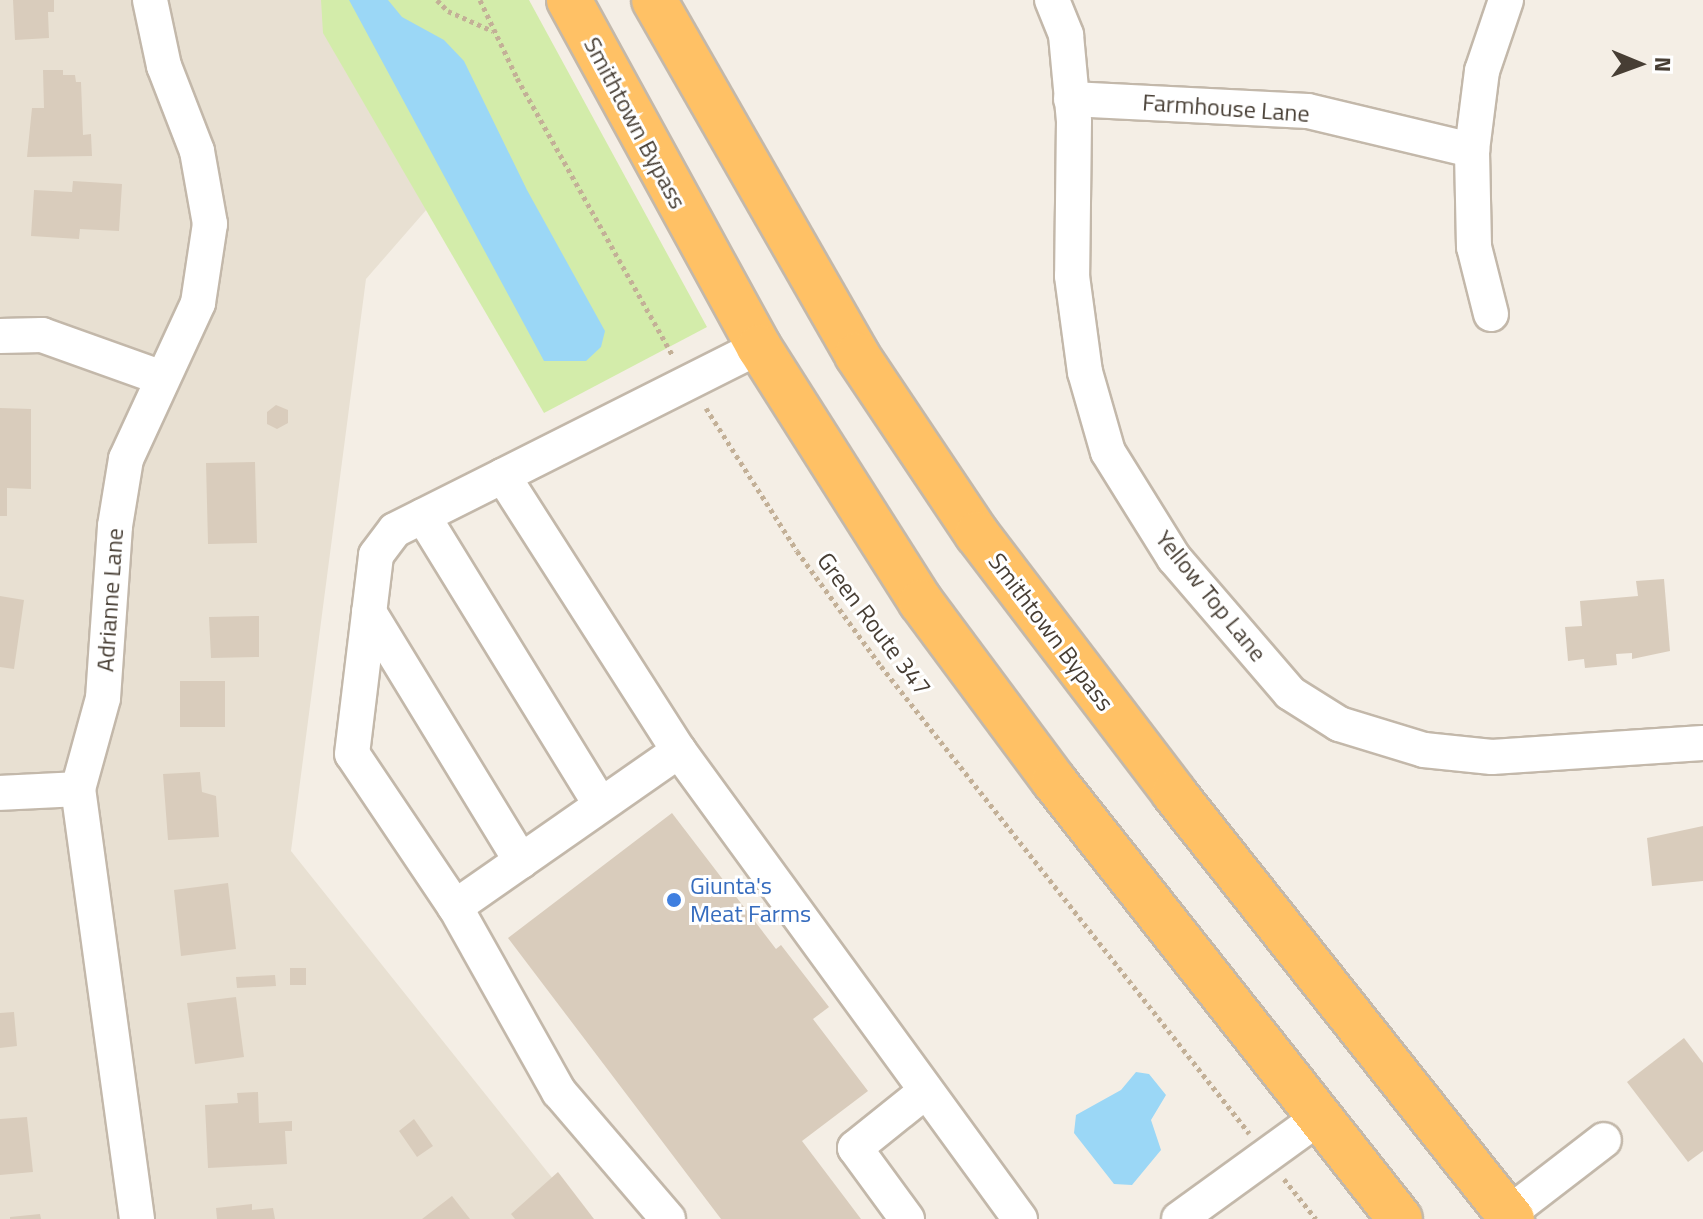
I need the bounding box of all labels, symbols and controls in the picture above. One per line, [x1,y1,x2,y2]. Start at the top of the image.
north arrow [1599,24,1679,104]
street label: Smithtown Bypass [578,32,692,214]
text: N [1646,56,1680,72]
street label: Farmhouse Lane [1141,88,1311,128]
street label: Yellow Top Lane [1149,525,1273,667]
street label: Adrianne Lane [91,527,129,673]
street label: Green Route 347 [811,547,937,701]
street label: Smithtown Bypass [982,547,1120,717]
place label: Giunta's Meat Farms [690,872,811,928]
marker: Giunta's Meat Farms [665,891,683,909]

